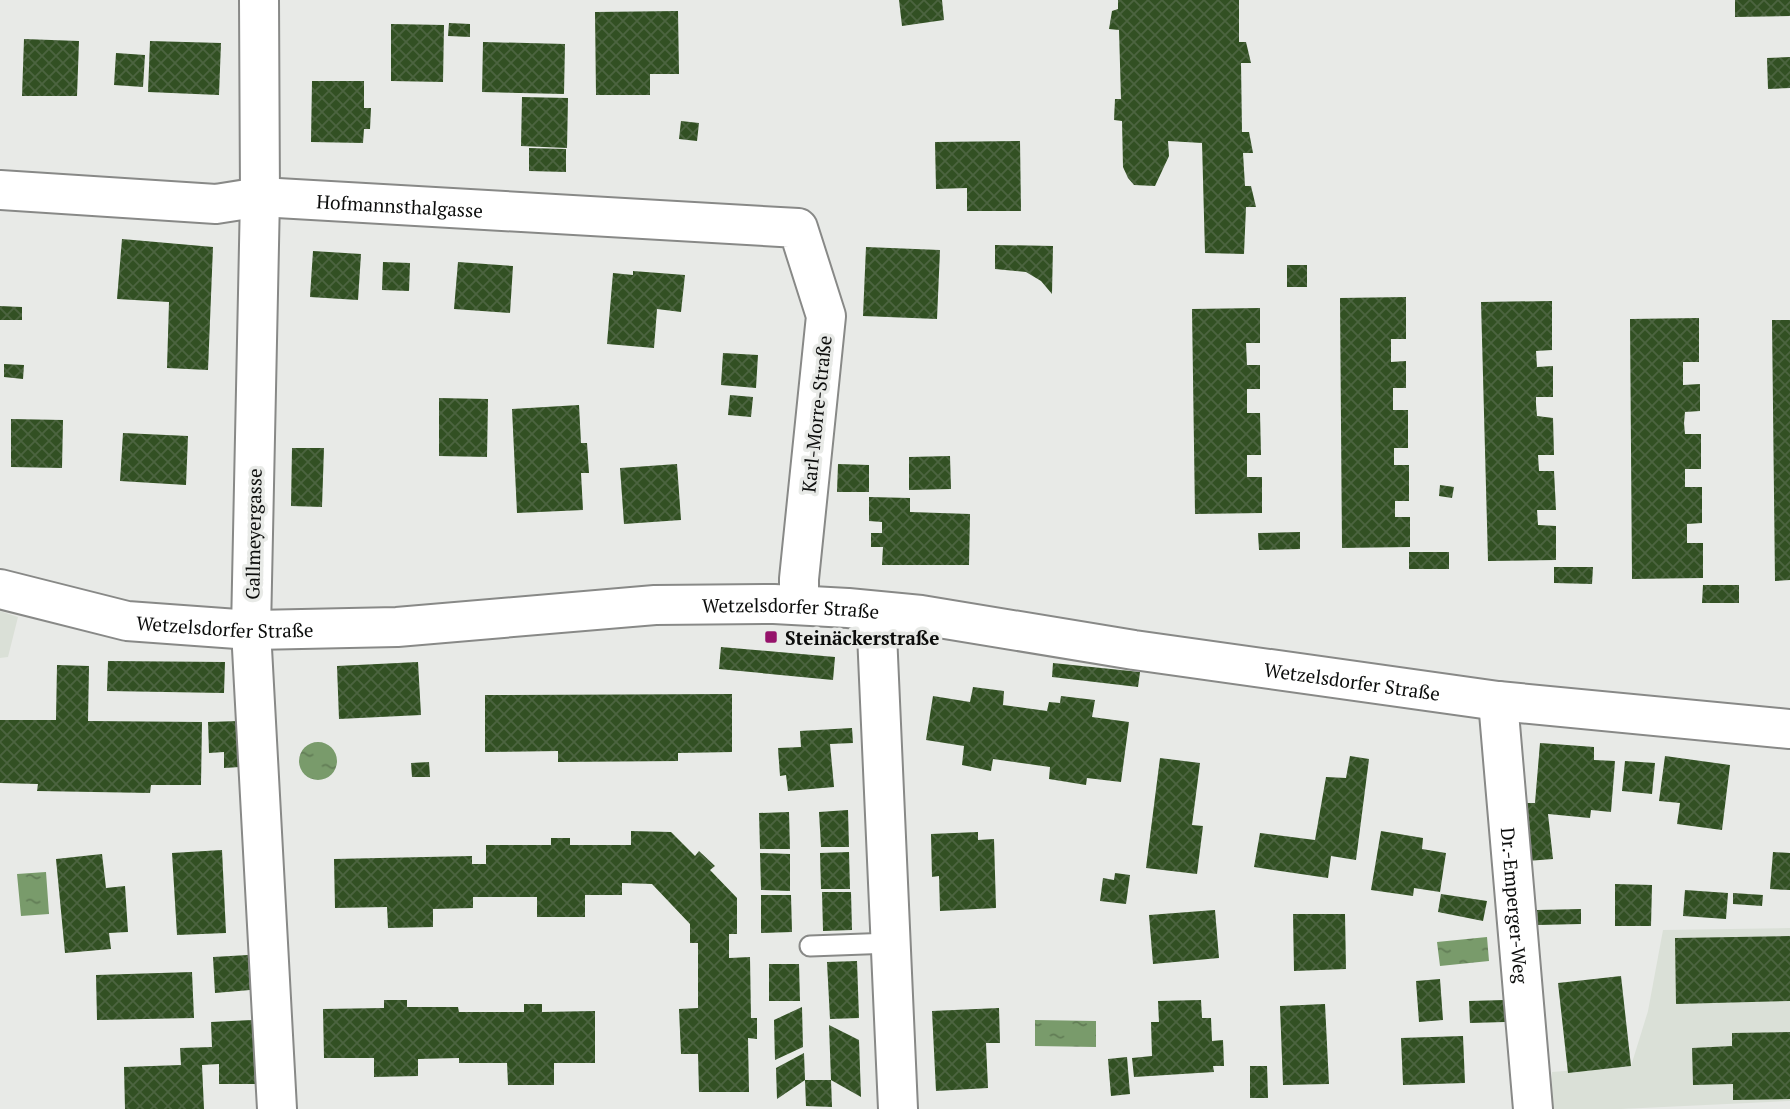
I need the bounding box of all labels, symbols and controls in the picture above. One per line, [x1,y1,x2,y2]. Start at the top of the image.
street label: Hofmannsthalgasse [316,188,484,222]
street label: Karl-Morre-Straße [795,334,837,494]
street label: Gallmeyergasse [239,468,267,600]
street label: Wetzelsdorfer Straße [702,591,880,623]
street label: Wetzelsdorfer Straße [135,609,314,643]
place label: Steinäckerstraße [785,625,939,650]
marker: Steinäckerstraße [763,629,779,645]
street label: Wetzelsdorfer Straße [1263,656,1442,705]
street label: Dr.-Emperger-Weg [1496,826,1535,985]

